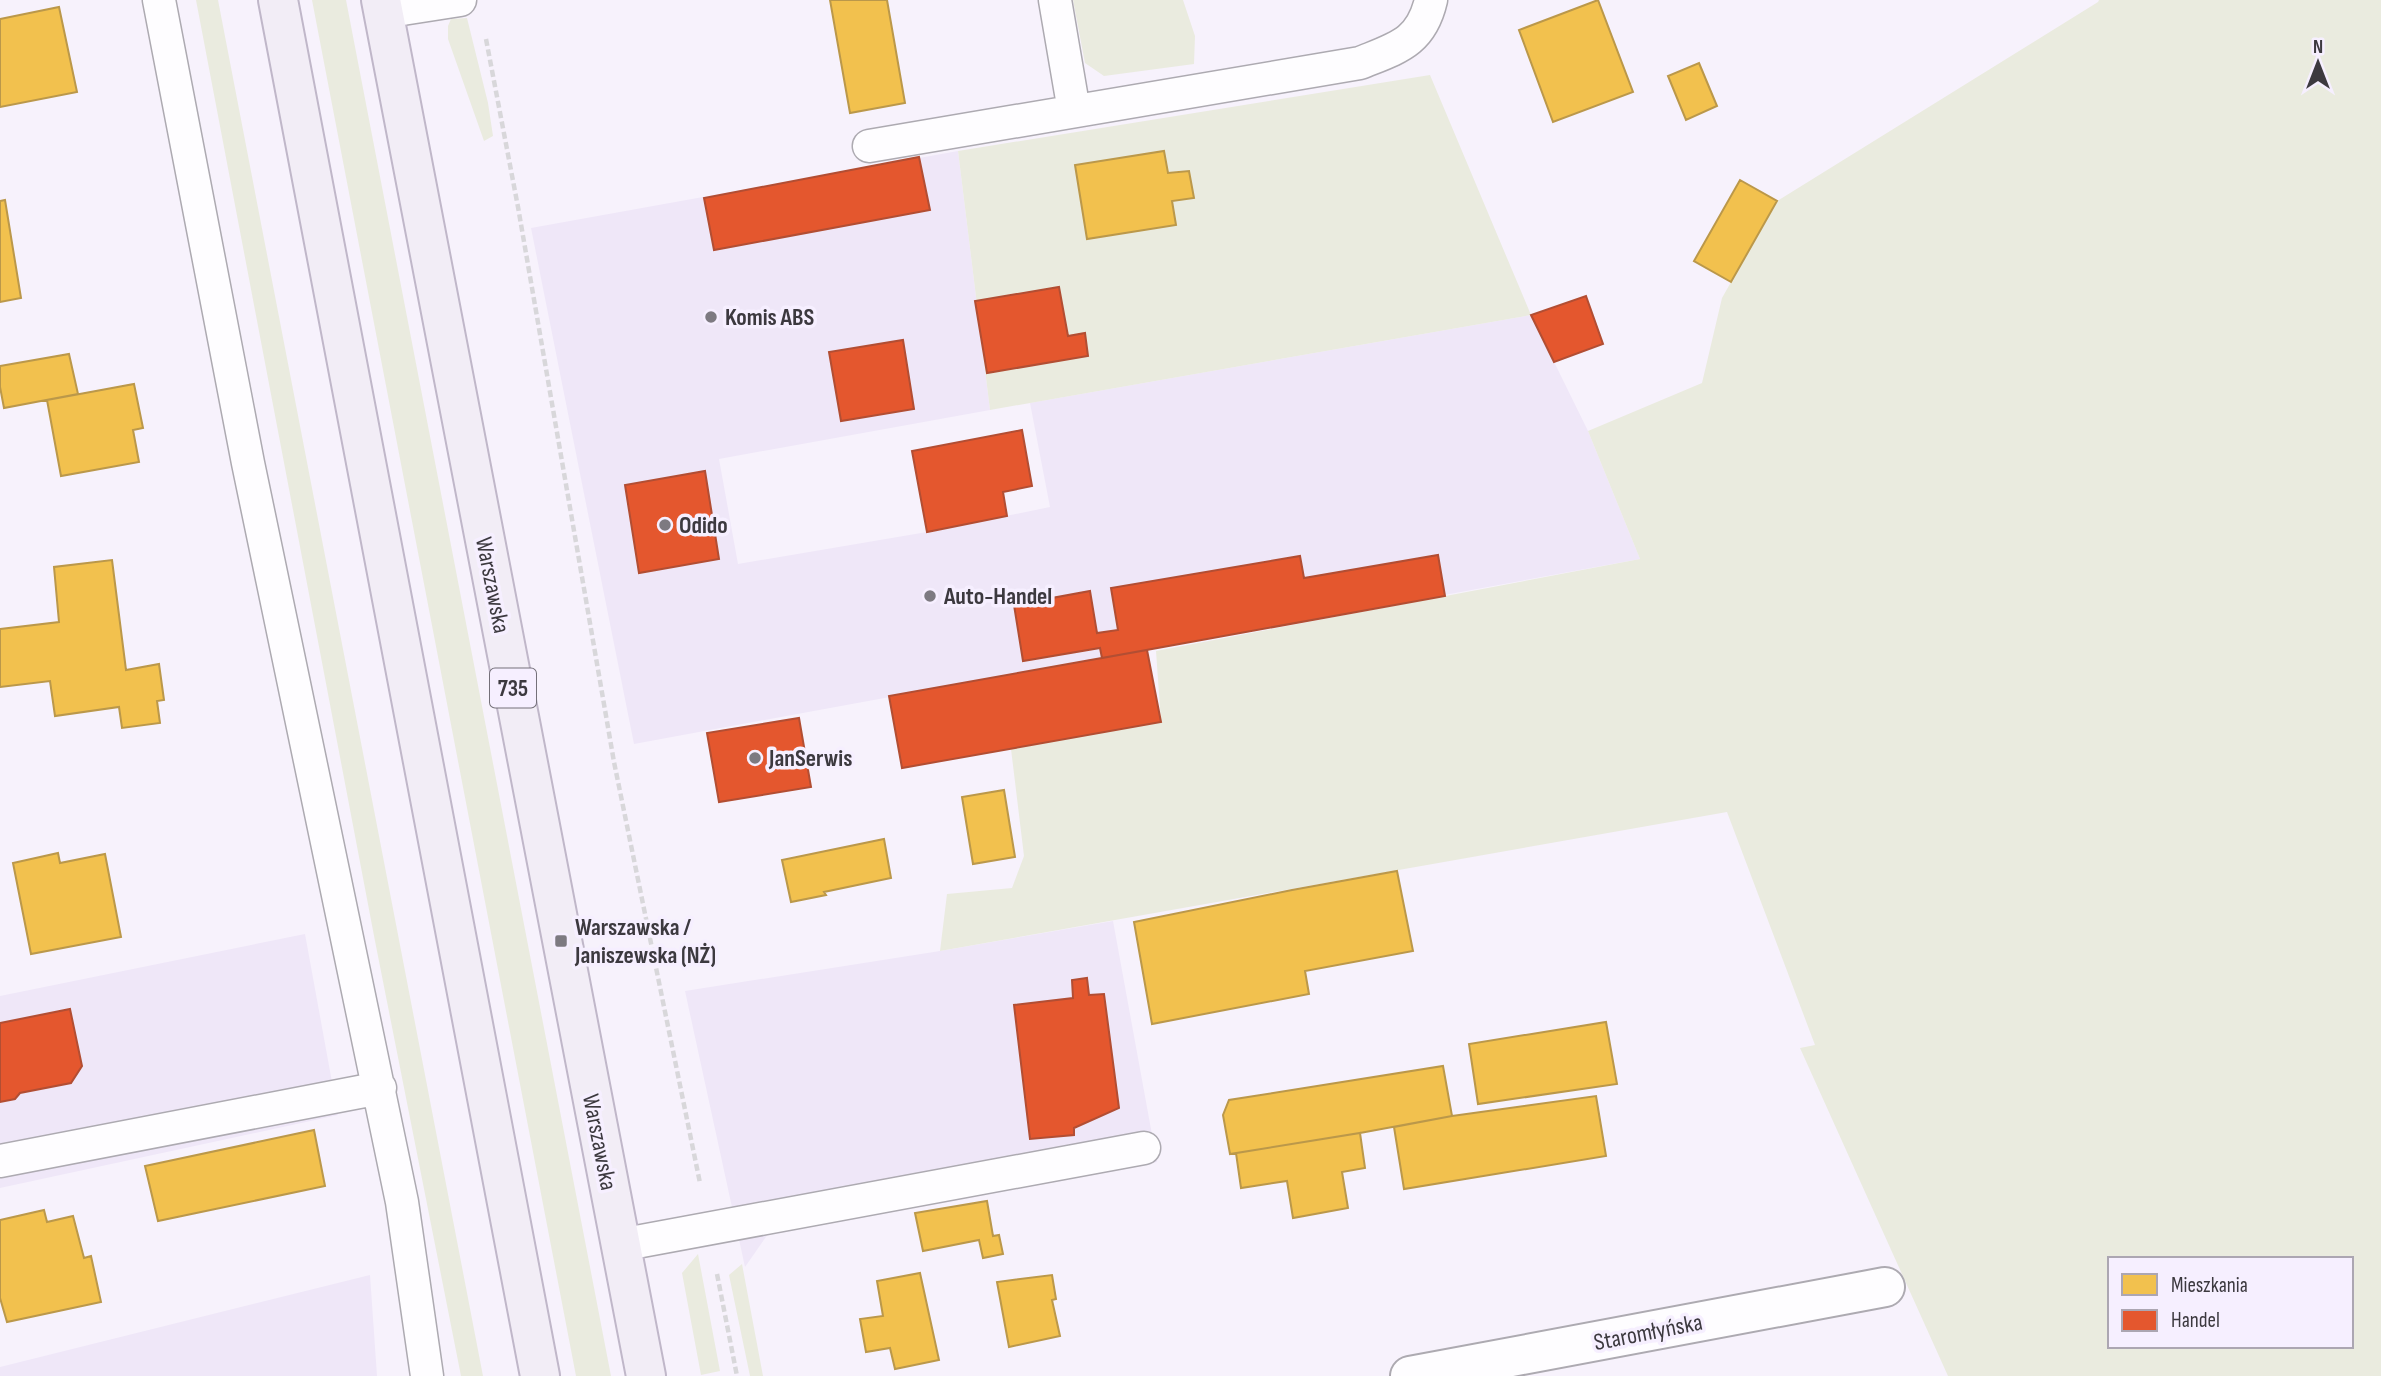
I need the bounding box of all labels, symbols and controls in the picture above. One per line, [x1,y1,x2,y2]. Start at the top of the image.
north arrow [2283,28,2353,98]
text: N [2313,36,2323,59]
place label: Komis ABS [725,303,814,332]
marker: Komis ABS [703,309,719,325]
place label: Odido [679,511,728,540]
marker: Odido [657,517,673,533]
street label: Warszawska [469,535,516,636]
place label: Auto-Handel [943,582,1052,611]
marker: Auto-Handel [922,588,938,604]
road number: 735 [490,668,536,708]
place label: JanSerwis [768,744,852,773]
marker: JanSerwis [747,750,763,766]
place label: Warszawska / Janiszewska (NŻ) [574,913,716,970]
marker: Warszawska / Janiszewska (NŻ) [553,933,569,949]
street label: Warszawska [576,1092,623,1193]
legend [2108,1257,2353,1348]
text: Mieszkania [2171,1273,2248,1298]
street label: Staromłyńska [1591,1308,1705,1357]
text: Handel [2171,1308,2220,1333]

